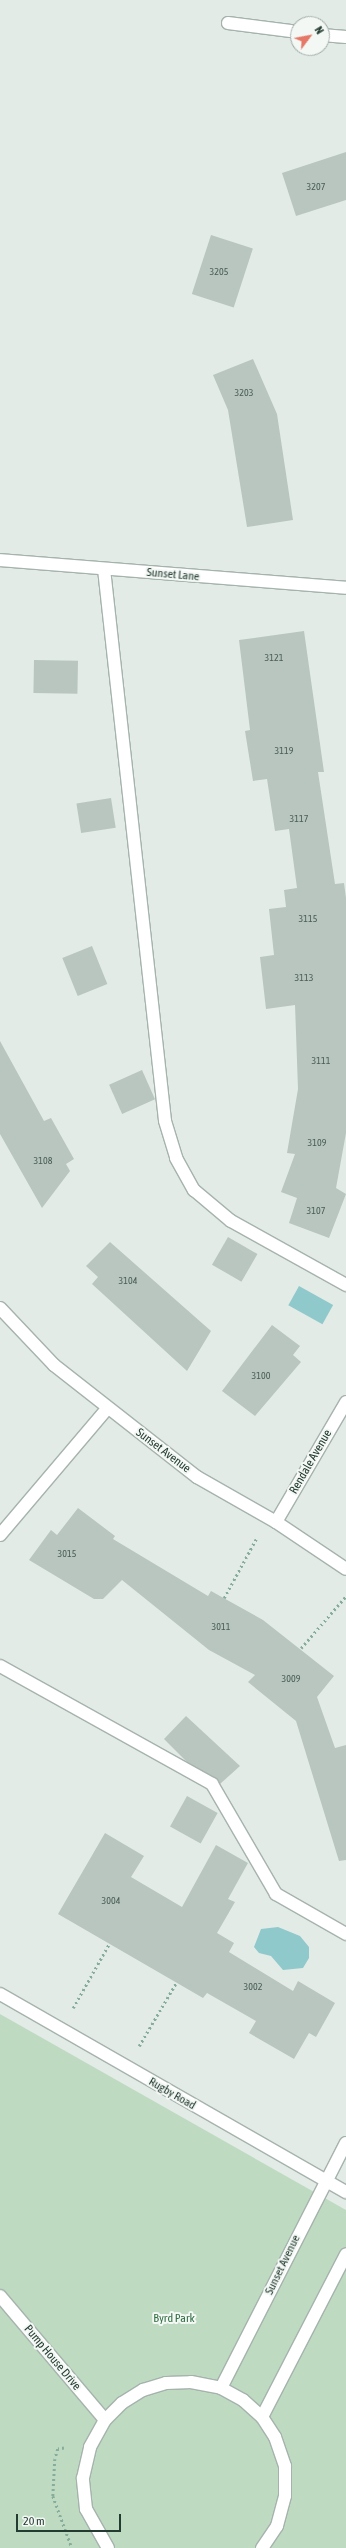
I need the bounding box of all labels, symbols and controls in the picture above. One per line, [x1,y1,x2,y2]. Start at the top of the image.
north arrow [290,16,330,56]
text: N [313,24,326,36]
house number: 3207 [307,181,325,193]
house number: 3205 [210,266,228,278]
house number: 3203 [235,387,253,399]
street label: Sunset Lane [146,566,200,584]
house number: 3121 [265,652,283,664]
house number: 3119 [275,745,293,757]
house number: 3117 [290,813,308,825]
house number: 3115 [299,913,317,925]
house number: 3113 [295,972,313,984]
house number: 3111 [312,1055,330,1067]
house number: 3109 [308,1137,326,1149]
house number: 3108 [34,1155,52,1167]
house number: 3107 [307,1205,325,1217]
house number: 3104 [119,1275,137,1287]
house number: 3100 [252,1370,270,1382]
street label: Sunset Avenue [133,1426,193,1476]
street label: Rendale Avenue [287,1427,335,1497]
house number: 3015 [58,1548,76,1560]
house number: 3011 [212,1621,230,1633]
house number: 3009 [282,1673,300,1685]
house number: 3004 [102,1895,120,1907]
house number: 3002 [244,1981,262,1993]
street label: Rugby Road [146,2075,198,2113]
street label: Sunset Avenue [262,2233,304,2297]
park label: Byrd Park [153,2312,195,2326]
street label: Pump House Drive [21,2322,83,2394]
scale bar [18,2506,123,2532]
text: 20 m [23,2514,45,2528]

